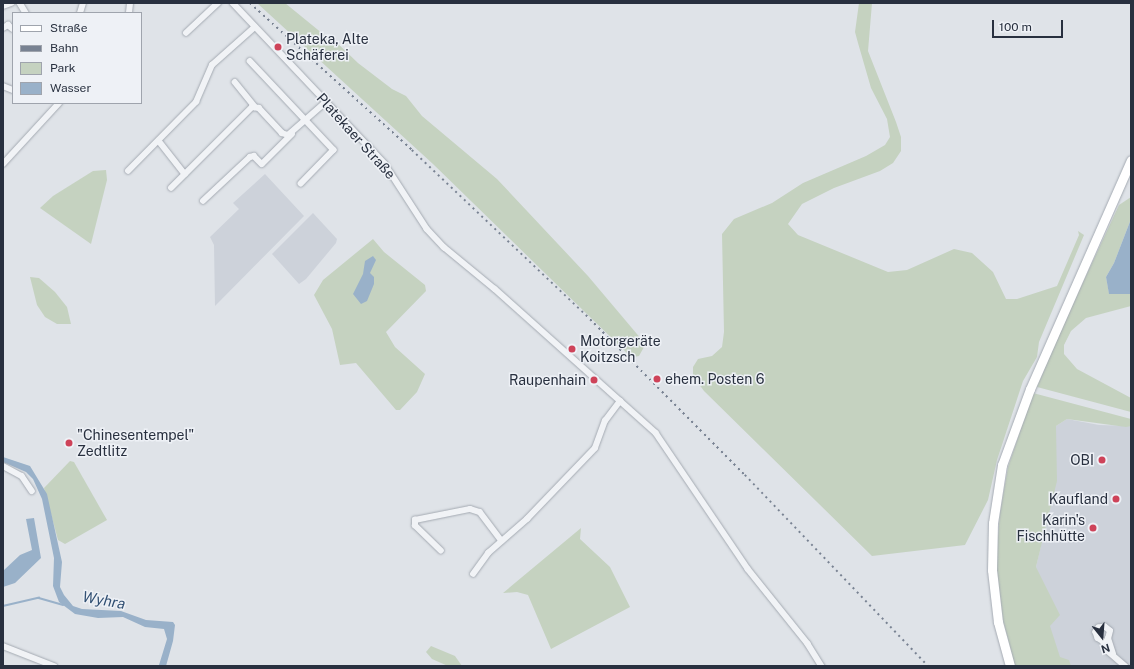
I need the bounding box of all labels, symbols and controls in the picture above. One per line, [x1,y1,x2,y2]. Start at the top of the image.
legend [12,12,142,104]
scale bar [994,12,1065,38]
text: 100 m [999,20,1032,34]
text: Straße [50,21,87,35]
place label: Plateka, Alte Schäferei [286,31,369,64]
text: Bahn [50,41,79,55]
marker: Plateka, Alte Schäferei [273,42,283,52]
text: Park [50,61,76,75]
text: Wasser [50,81,91,95]
street label: Platekaer Straße [313,90,399,182]
place label: Motorgeräte Koitzsch [580,333,661,366]
marker: Motorgeräte Koitzsch [567,344,577,354]
place label: ehem. Posten 6 [665,371,765,387]
place label: Raupenhain [509,372,586,388]
marker: ehem. Posten 6 [652,374,662,384]
marker: Raupenhain [589,375,599,385]
place label: "Chinesentempel" Zedtlitz [77,427,194,460]
marker: "Chinesentempel" Zedtlitz [64,438,74,448]
place label: OBI [1070,452,1094,468]
marker: OBI [1097,455,1107,465]
place label: Kaufland [1049,491,1108,507]
marker: Kaufland [1111,494,1121,504]
place label: Karin's Fischhütte [1016,512,1085,544]
marker: Karin's Fischhütte [1088,523,1098,533]
water label: Wyhra [81,587,127,613]
north arrow [1082,617,1122,657]
text: N [1100,641,1111,655]

